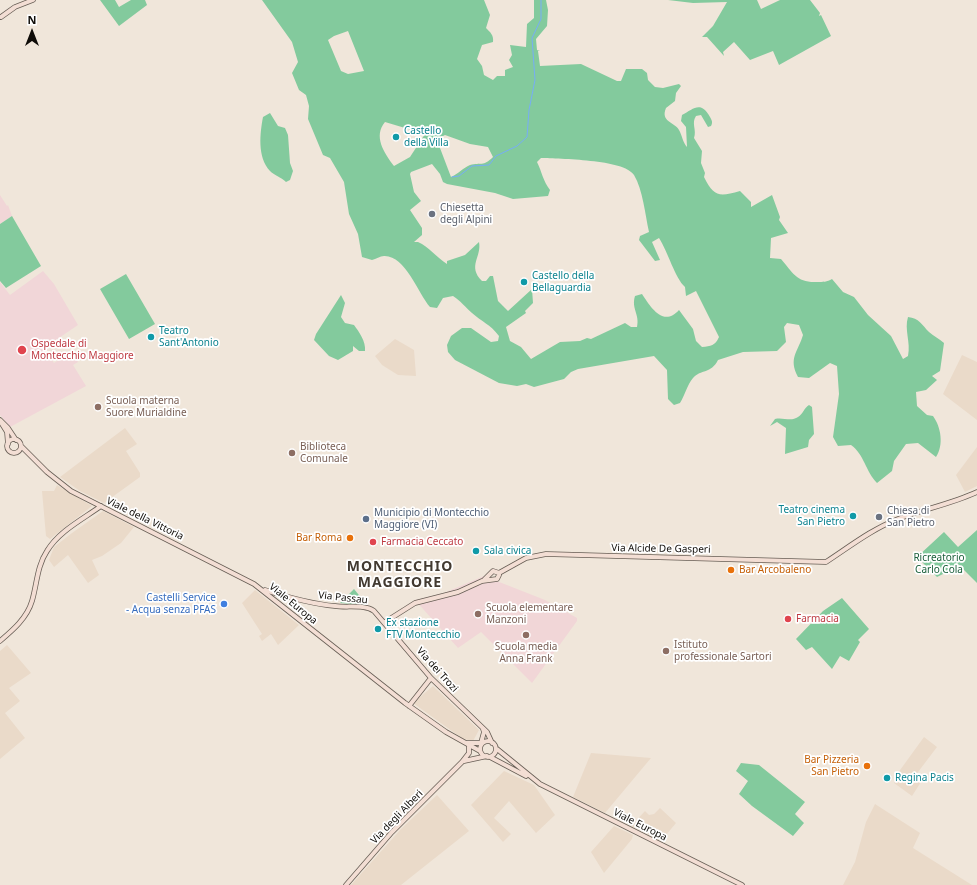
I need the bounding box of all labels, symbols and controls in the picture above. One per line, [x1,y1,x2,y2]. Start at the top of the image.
north arrow [12,12,52,52]
text: N [28,12,36,27]
place label: Castello della Villa [404,125,449,148]
marker: Castello della Villa [391,132,401,142]
place label: Chiesetta degli Alpini [440,202,492,226]
marker: Chiesetta degli Alpini [427,209,437,219]
place label: Castello della Bellaguardia [532,270,594,294]
marker: Castello della Bellaguardia [519,277,529,287]
place label: Teatro Sant'Antonio [159,325,219,348]
marker: Teatro Sant'Antonio [146,332,156,342]
place label: Ospedale di Montecchio Maggiore [31,338,134,362]
marker: Ospedale di Montecchio Maggiore [16,344,28,356]
place label: Scuola materna Suore Murialdine [106,395,187,418]
marker: Scuola materna Suore Murialdine [93,402,103,412]
place label: Biblioteca Comunale [300,441,348,464]
marker: Biblioteca Comunale [287,448,297,458]
street label: Viale della Vittoria [104,495,186,543]
place label: Teatro cinema San Pietro [779,504,845,528]
place label: Chiesa di San Pietro [887,505,935,528]
place label: Municipio di Montecchio Maggiore (VI) [374,507,489,530]
marker: Teatro cinema San Pietro [848,511,858,521]
marker: Chiesa di San Pietro [874,512,884,522]
marker: Municipio di Montecchio Maggiore (VI) [361,514,371,524]
place label: Bar Roma [296,532,342,544]
marker: Bar Roma [345,533,355,543]
place label: Farmacia Ceccato [381,536,463,548]
marker: Farmacia Ceccato [368,537,378,547]
street label: Via Alcide De Gasperi [611,542,711,556]
place label: Sala civica [484,545,531,557]
marker: Sala civica [471,546,481,556]
park label: Ricreatorio Carlo Cola [913,552,965,576]
district label: MONTECCHIO MAGGIORE [347,559,453,592]
place label: Bar Arcobaleno [739,564,811,576]
marker: Bar Arcobaleno [726,565,736,575]
street label: Viale Europa [266,581,320,627]
street label: Via Passau [318,589,368,607]
place label: Castelli Service - Acqua senza PFAS [126,592,216,616]
marker: Castelli Service - Acqua senza PFAS [219,599,229,609]
place label: Scuola elementare Manzoni [486,602,573,626]
marker: Scuola elementare Manzoni [473,609,483,619]
place label: Farmacia [796,613,839,625]
marker: Farmacia [783,614,793,624]
place label: Ex stazione FTV Montecchio [386,617,460,640]
marker: Ex stazione FTV Montecchio [373,624,383,634]
marker: Scuola media Anna Frank [521,630,531,640]
place label: Istituto professionale Sartori [674,639,772,662]
place label: Scuola media Anna Frank [495,641,557,664]
street label: Via dei Trozi [414,645,460,695]
marker: Istituto professionale Sartori [661,646,671,656]
place label: Bar Pizzeria San Pietro [804,754,859,778]
marker: Bar Pizzeria San Pietro [862,761,872,771]
place label: Regina Pacis [895,772,954,784]
marker: Regina Pacis [882,773,892,783]
street label: Via degli Alberi [368,788,426,846]
street label: Viale Europa [611,806,669,844]

